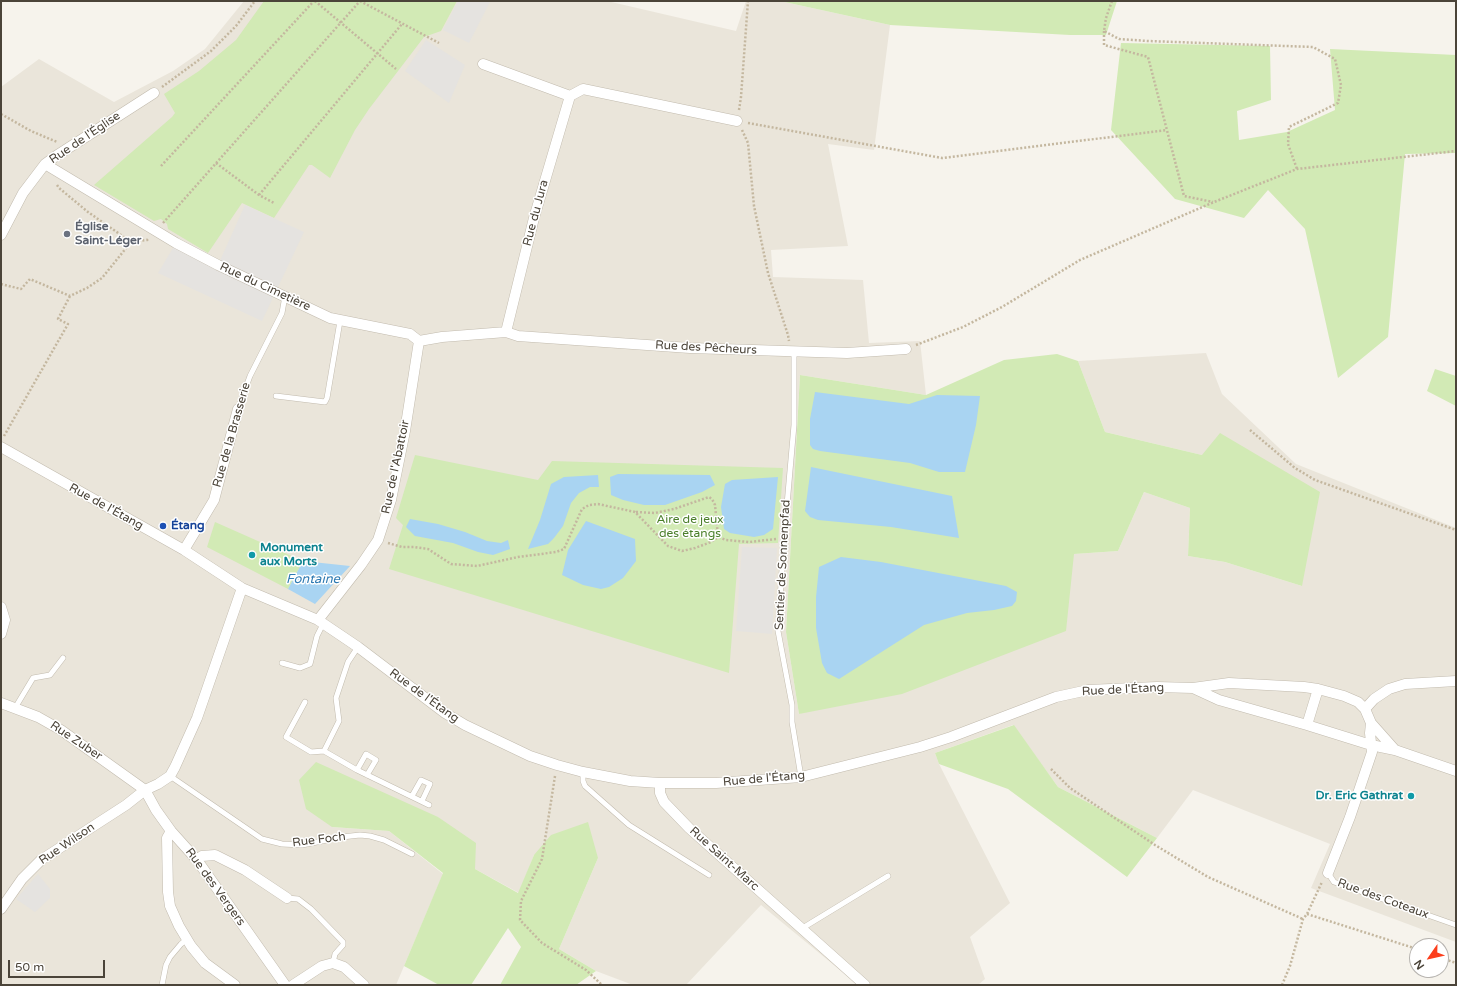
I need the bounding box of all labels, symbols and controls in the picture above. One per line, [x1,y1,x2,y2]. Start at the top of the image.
street label: Rue de l'Église [47,109,123,167]
street label: Rue du Jura [520,178,552,248]
place label: Église Saint-Léger [75,220,141,248]
marker: Église Saint-Léger [62,229,72,239]
street label: Rue du Cimetière [217,260,313,314]
street label: Rue des Pêcheurs [655,338,757,358]
street label: Rue de la Brasserie [210,381,254,489]
street label: Rue de l'Abattoir [379,419,413,515]
street label: Rue de l'Étang [66,481,146,533]
street label: Sentier de Sonnenpfad [772,499,794,631]
park label: Aire de jeux des étangs [656,513,724,541]
place label: Étang [171,519,205,533]
marker: Étang [158,521,168,531]
place label: Monument aux Morts [260,541,323,569]
marker: Monument aux Morts [247,550,257,560]
water label: Fontaine [286,572,340,588]
street label: Rue de l'Étang [386,666,462,726]
street label: Rue de l'Étang [1081,681,1165,699]
street label: Rue Zuber [47,718,105,764]
street label: Rue de l'Étang [722,768,806,790]
place label: Dr. Eric Gathrat [1316,789,1403,803]
marker: Dr. Eric Gathrat [1406,791,1416,801]
street label: Rue Wilson [36,820,98,868]
street label: Rue Saint-Marc [686,824,762,894]
street label: Rue Foch [292,830,346,850]
street label: Rue des Vergers [182,845,248,929]
street label: Rue des Coteaux [1335,876,1431,922]
north arrow [1409,938,1449,978]
scale bar [10,952,107,978]
text: N [1412,957,1427,972]
text: 50 m [15,960,44,974]

